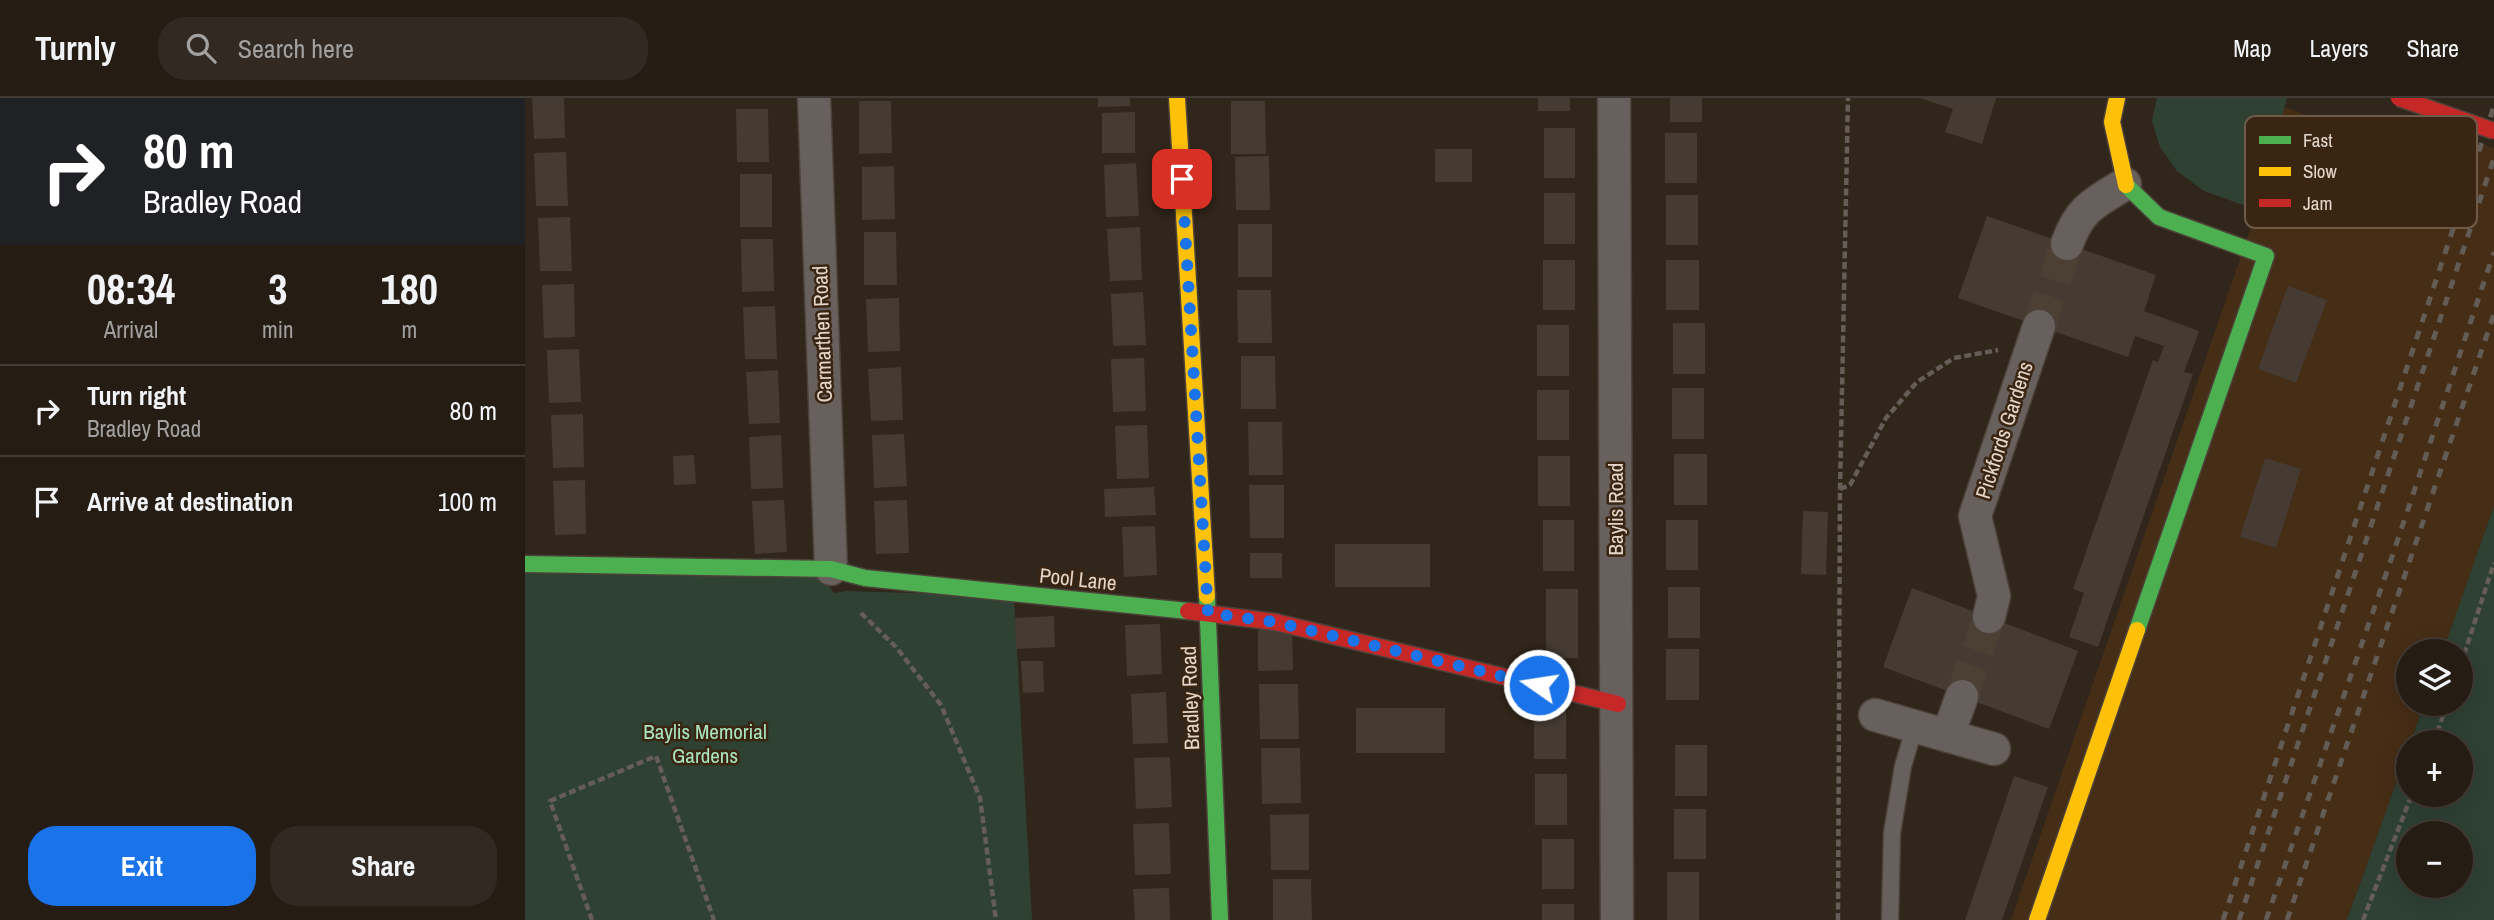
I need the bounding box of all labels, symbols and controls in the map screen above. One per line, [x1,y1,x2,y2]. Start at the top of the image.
search box [158,17,648,80]
text: Turnly [35,26,116,70]
icon: search [182,29,220,67]
text: Search here [238,31,354,66]
text: Map [2233,32,2271,64]
text: Layers [2309,32,2368,64]
text: Share [2406,32,2459,64]
legend [2245,116,2477,228]
text: 80 m [143,117,235,183]
icon: right [28,126,119,217]
text: Fast [2303,127,2333,153]
pin [1152,149,1212,209]
text: Slow [2303,158,2338,184]
icon: arrive [1163,160,1201,198]
text: Bradley Road [143,180,302,223]
text: Jam [2303,190,2332,216]
text: 08:34 [87,261,175,317]
text: 3 [268,261,287,317]
text: 180 [381,261,438,317]
street label: Carmarthen Road [805,265,839,403]
text: Arrival [104,314,158,345]
text: min [262,314,294,345]
text: m [401,314,417,345]
street label: Pickfords Gardens [1968,358,2040,502]
text: Turn right [87,378,186,413]
icon: right [28,392,66,430]
text: 80 m [450,393,497,428]
text: Bradley Road [87,413,201,444]
street label: Baylis Road [1601,463,1630,555]
icon: arrive [28,483,66,521]
text: Arrive at destination [87,484,293,519]
text: 100 m [438,484,497,519]
street label: Pool Lane [1038,561,1118,597]
map controls [2396,639,2473,898]
button: layers [2396,639,2473,716]
street label: Bradley Road [1174,645,1206,751]
position arrow [1502,648,1576,722]
park label: Baylis Memorial Gardens [643,717,767,770]
button: + [2396,730,2473,807]
button: − [2396,821,2473,898]
button: Exit [28,826,256,906]
button: Share [270,826,497,906]

